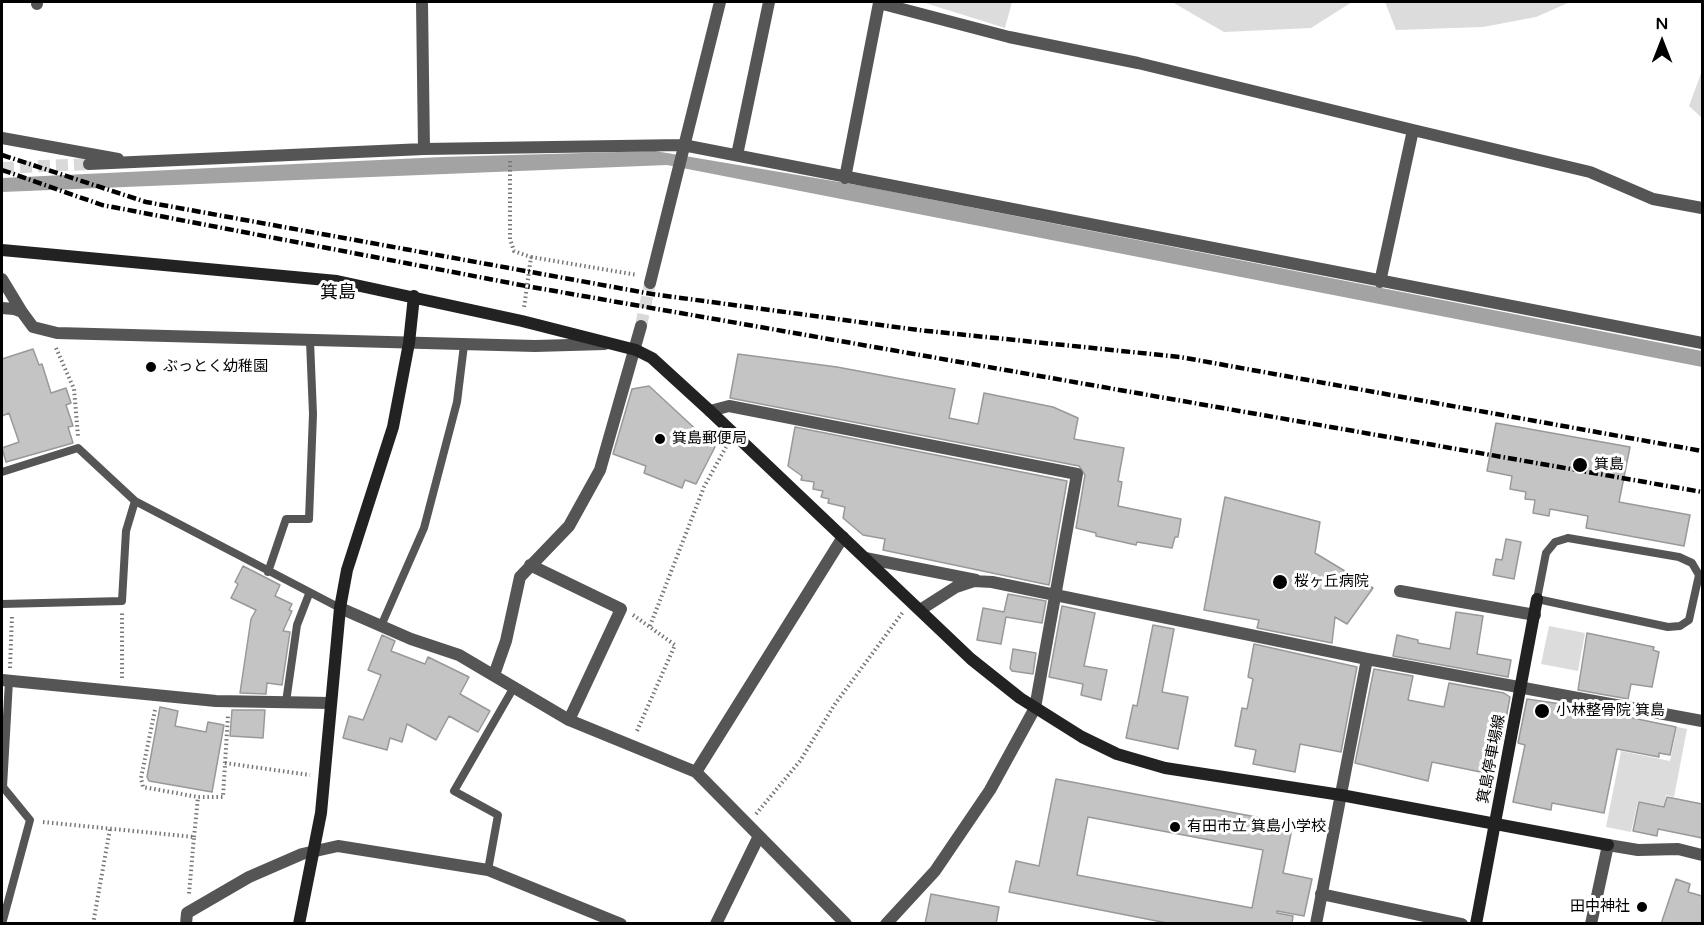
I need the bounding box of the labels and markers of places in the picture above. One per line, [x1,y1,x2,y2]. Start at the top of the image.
place label: ぶっとく幼稚園 [163,358,268,376]
marker: ぶっとく幼稚園 [144,360,158,374]
place label: 箕島郵便局 [672,430,747,448]
marker: 箕島郵便局 [653,432,667,446]
marker: 箕島 [1571,456,1589,474]
place label: 箕島 [1594,456,1624,474]
marker: 桜ヶ丘病院 [1271,573,1289,591]
place label: 桜ヶ丘病院 [1294,573,1369,591]
marker: 小林整骨院 箕島 [1533,702,1551,720]
place label: 小林整骨院 箕島 [1556,702,1665,720]
place label: 有田市立 箕島小学校 [1187,818,1326,836]
marker: 有田市立 箕島小学校 [1168,820,1182,834]
place label: 田中神社 [1570,898,1630,916]
marker: 田中神社 [1635,900,1649,914]

